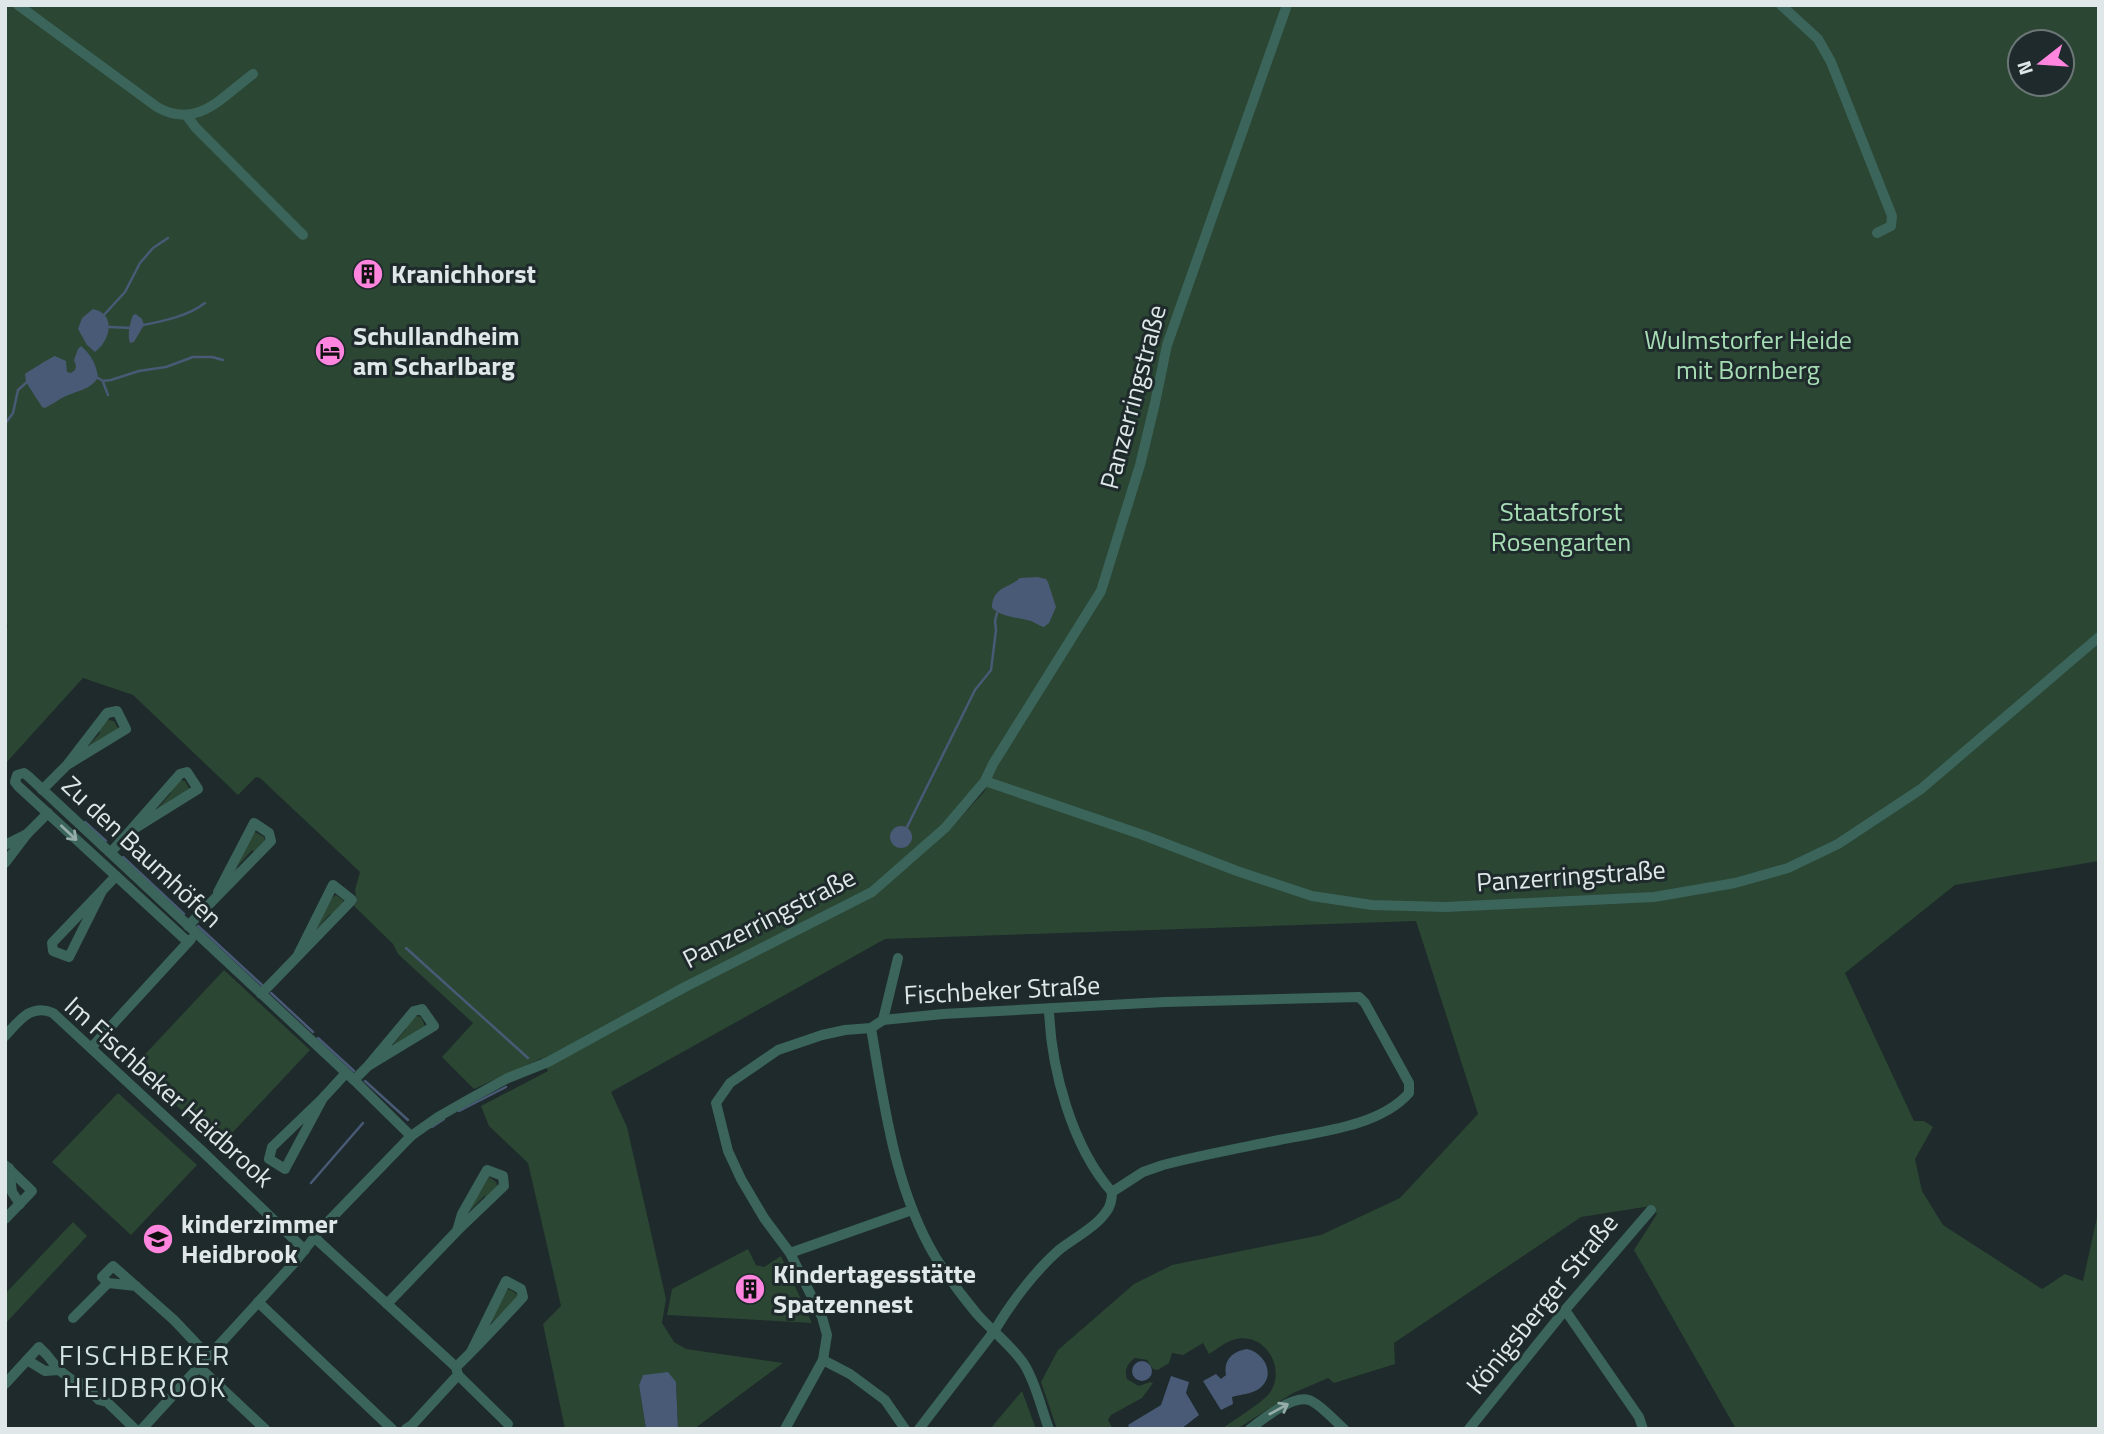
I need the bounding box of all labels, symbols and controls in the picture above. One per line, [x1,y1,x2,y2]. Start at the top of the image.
north arrow [2006,28,2076,98]
text: N [2008,58,2040,79]
place label: Kranichhorst [391,254,536,293]
building icon: Kranichhorst [351,257,385,291]
street label: Panzerringstraße [1089,300,1176,493]
place label: Schullandheim am Scharlbarg [353,316,520,385]
park label: Wulmstorfer Heide mit Bornberg [1644,320,1852,389]
hotel icon: Schullandheim am Scharlbarg [313,334,347,368]
park label: Staatsforst Rosengarten [1491,492,1631,561]
street label: Zu den Baumhöfen [53,767,232,937]
one-way arrow [60,825,78,841]
street label: Panzerringstraße [1475,849,1667,902]
street label: Panzerringstraße [676,857,862,978]
street label: Fischbeker Straße [903,965,1101,1014]
street label: Im Fischbeker Heidbrook [56,987,283,1196]
place label: kinderzimmer Heidbrook [181,1204,338,1273]
street label: Königsberger Straße [1456,1205,1627,1403]
school or university icon: kinderzimmer Heidbrook [141,1222,175,1256]
place label: Kindertagesstätte Spatzennest [773,1254,976,1323]
building icon: Kindertagesstätte Spatzennest [733,1272,767,1306]
district label: FISCHBEKER HEIDBROOK [59,1333,231,1408]
one-way arrow [1268,1402,1289,1415]

